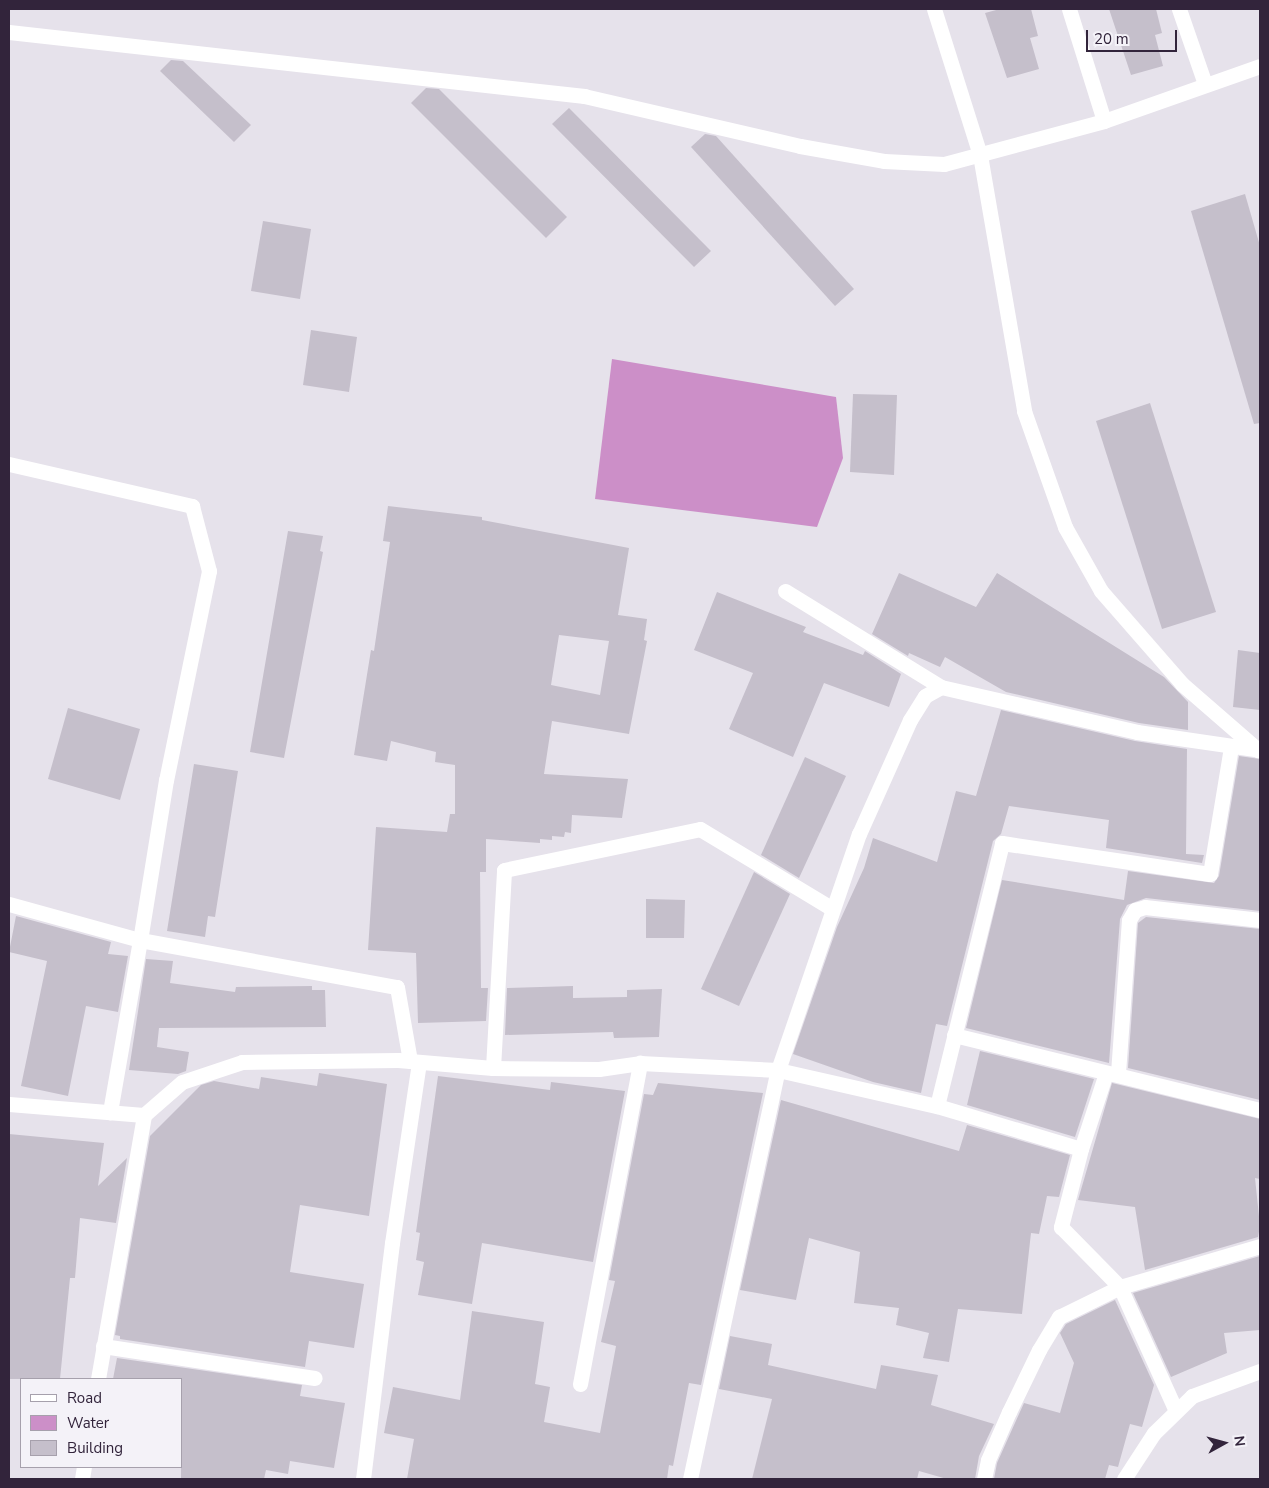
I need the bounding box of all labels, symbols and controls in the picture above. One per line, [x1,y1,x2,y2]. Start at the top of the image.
scale bar [1089,20,1180,52]
text: 20 m [1094,29,1129,49]
legend [20,1378,182,1468]
text: Road [67,1388,102,1408]
text: Water [67,1413,109,1433]
north arrow [1199,1418,1249,1468]
text: N [1229,1435,1249,1447]
text: Building [67,1438,123,1458]

